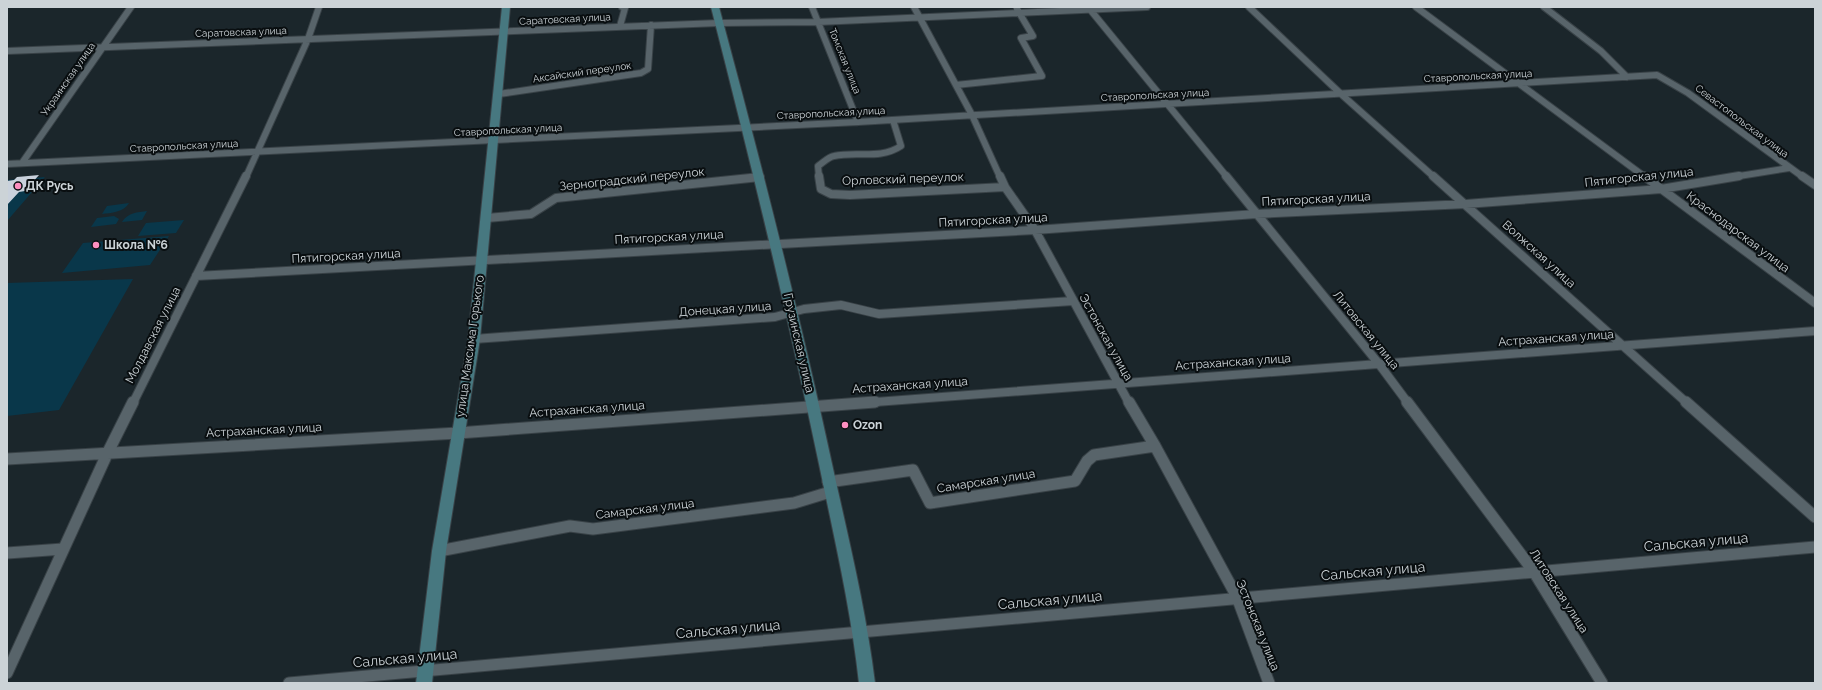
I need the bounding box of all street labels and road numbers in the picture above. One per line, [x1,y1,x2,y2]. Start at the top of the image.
street label: Саратовская улица [519,11,611,27]
street label: Саратовская улица [195,25,287,39]
street label: Томская улица [827,27,863,95]
street label: Украинская улица [39,40,97,118]
street label: Аксайский переулок [532,60,632,84]
street label: Ставропольская улица [1423,68,1533,84]
street label: Севастопольская улица [1693,82,1791,160]
street label: Ставропольская улица [1100,87,1210,103]
street label: Ставропольская улица [776,105,886,121]
street label: Ставропольская улица [453,122,563,138]
street label: Ставропольская улица [129,138,239,154]
street label: Зерноградский переулок [559,164,705,194]
street label: Пятигорская улица [1584,164,1694,190]
street label: Орловский переулок [842,170,964,188]
street label: Пятигорская улица [1261,189,1371,209]
street label: Краснодарская улица [1684,189,1792,275]
street label: Пятигорская улица [938,210,1048,230]
street label: Волжская улица [1500,217,1578,291]
street label: Пятигорская улица [614,227,724,247]
street label: Пятигорская улица [291,246,401,266]
street label: улица Максима Горького [453,274,487,418]
street label: Молдавская улица [123,284,183,386]
street label: Литовская улица [1330,288,1402,372]
street label: Эстонская улица [1076,291,1136,383]
street label: Грузинская улица [781,292,817,394]
street label: Донецкая улица [678,299,772,319]
street label: Астраханская улица [1498,327,1614,349]
street label: Астраханская улица [1175,351,1291,373]
street label: Астраханская улица [852,374,968,396]
street label: Астраханская улица [529,398,645,420]
street label: Астраханская улица [206,420,322,440]
street label: Самарская улица [936,466,1036,496]
street label: Самарская улица [595,496,695,522]
street label: Сальская улица [1643,529,1749,555]
street label: Литовская улица [1527,546,1591,636]
street label: Сальская улица [1320,558,1426,584]
street label: Эстонская улица [1233,577,1283,673]
street label: Сальская улица [997,587,1103,613]
street label: Сальская улица [675,616,781,642]
street label: Сальская улица [352,645,458,671]

